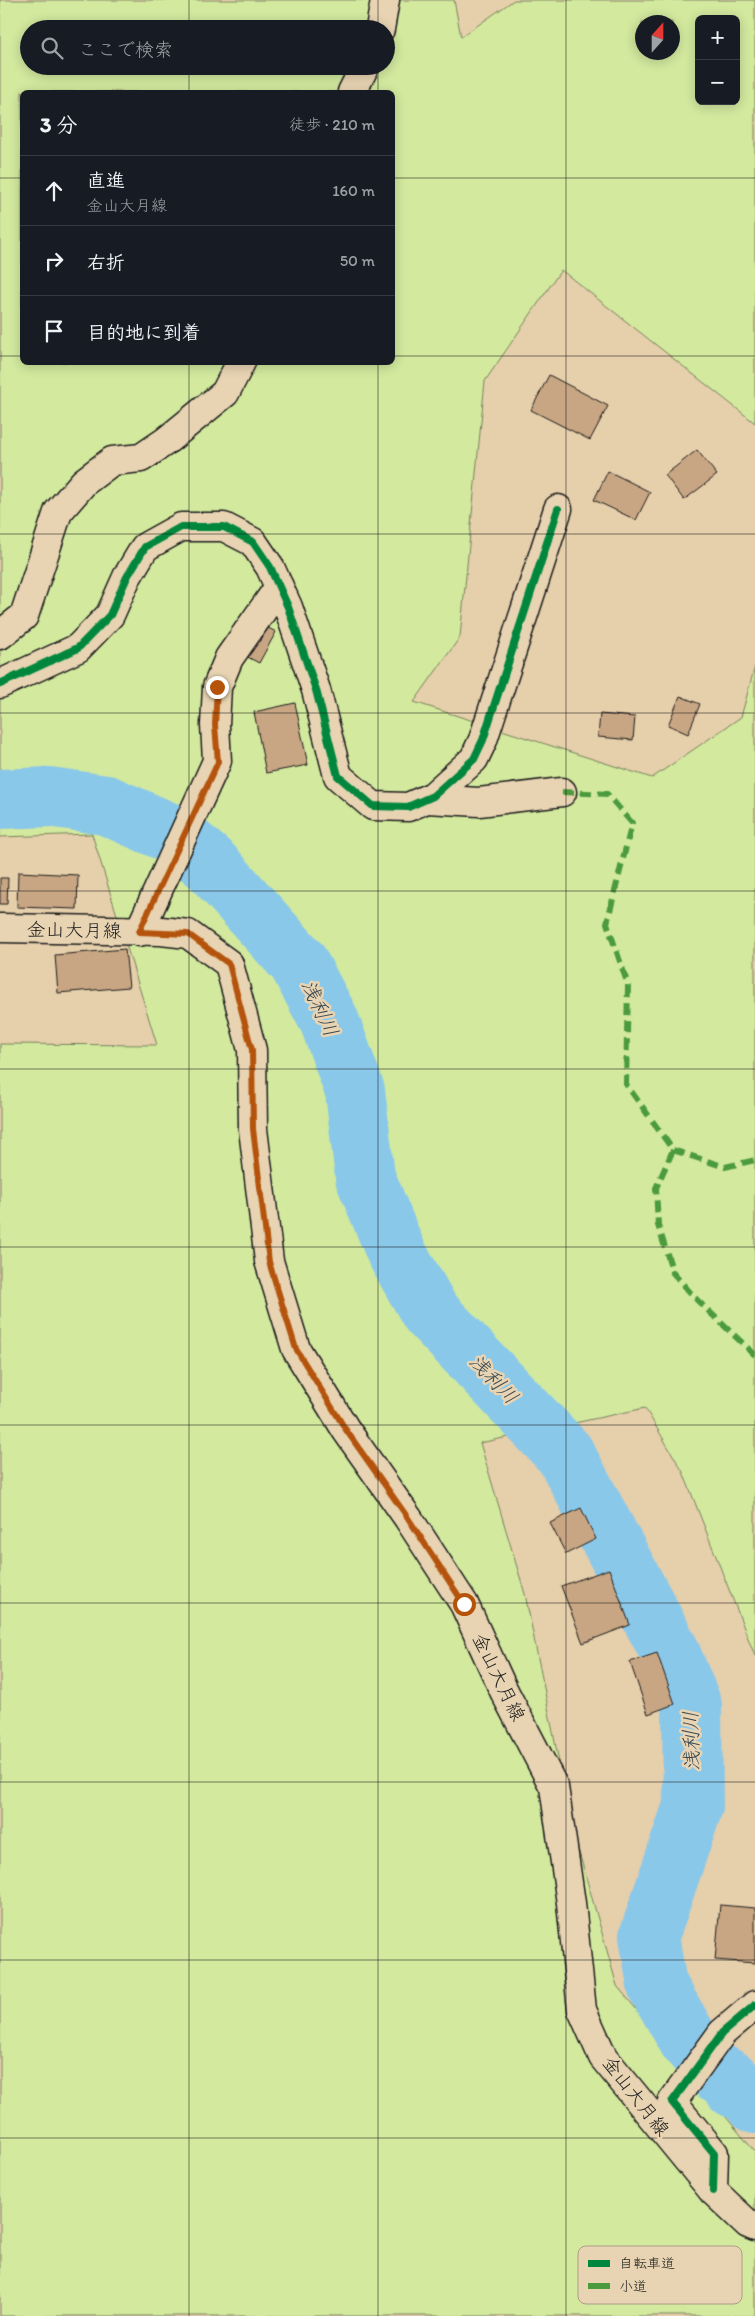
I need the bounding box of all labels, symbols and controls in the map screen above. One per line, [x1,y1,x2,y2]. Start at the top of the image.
north arrow [635,15,680,60]
map controls [695,15,740,105]
button: + [695,15,740,60]
search box [20,20,395,75]
icon: search [38,34,66,62]
text: ここで検索 [78,38,173,61]
button: − [695,60,740,105]
text: 3 分 [40,112,77,137]
text: 徒歩 · 210 m [289,115,375,134]
text: 直進 [87,169,125,192]
icon: ahead [40,177,68,205]
text: 160 m [332,181,375,200]
text: 金山大月線 [87,196,167,215]
icon: right [40,247,68,275]
text: 右折 [87,251,125,274]
text: 50 m [340,251,375,270]
icon: arrive [40,317,68,345]
text: 目的地に到着 [87,321,201,344]
route end [206,676,229,699]
street label: 金山大月線 [26,918,122,942]
water label: 浅利川 [296,976,344,1040]
water label: 浅利川 [465,1349,523,1409]
route start [453,1593,476,1616]
street label: 金山大月線 [468,1629,530,1725]
water label: 浅利川 [678,1711,704,1771]
street label: 金山大月線 [598,2051,674,2141]
legend [578,2246,742,2304]
text: 自転車道 [619,2255,675,2272]
text: 小道 [619,2278,647,2295]

